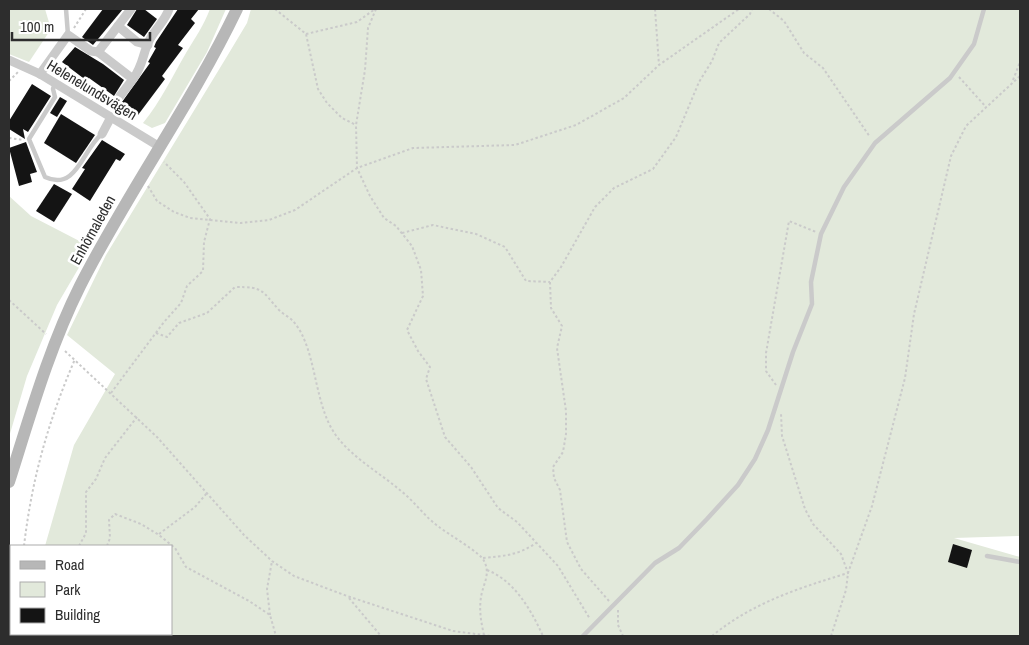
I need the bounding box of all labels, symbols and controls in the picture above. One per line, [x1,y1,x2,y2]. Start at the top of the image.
scale bar [12,10,150,42]
text: 100 m [20,16,54,37]
street label: Helenelundsvägen [43,54,141,125]
street label: Enhörnaleden [65,191,120,268]
legend [10,545,172,635]
text: Road [55,554,84,575]
text: Park [55,579,81,600]
text: Building [55,604,100,625]

